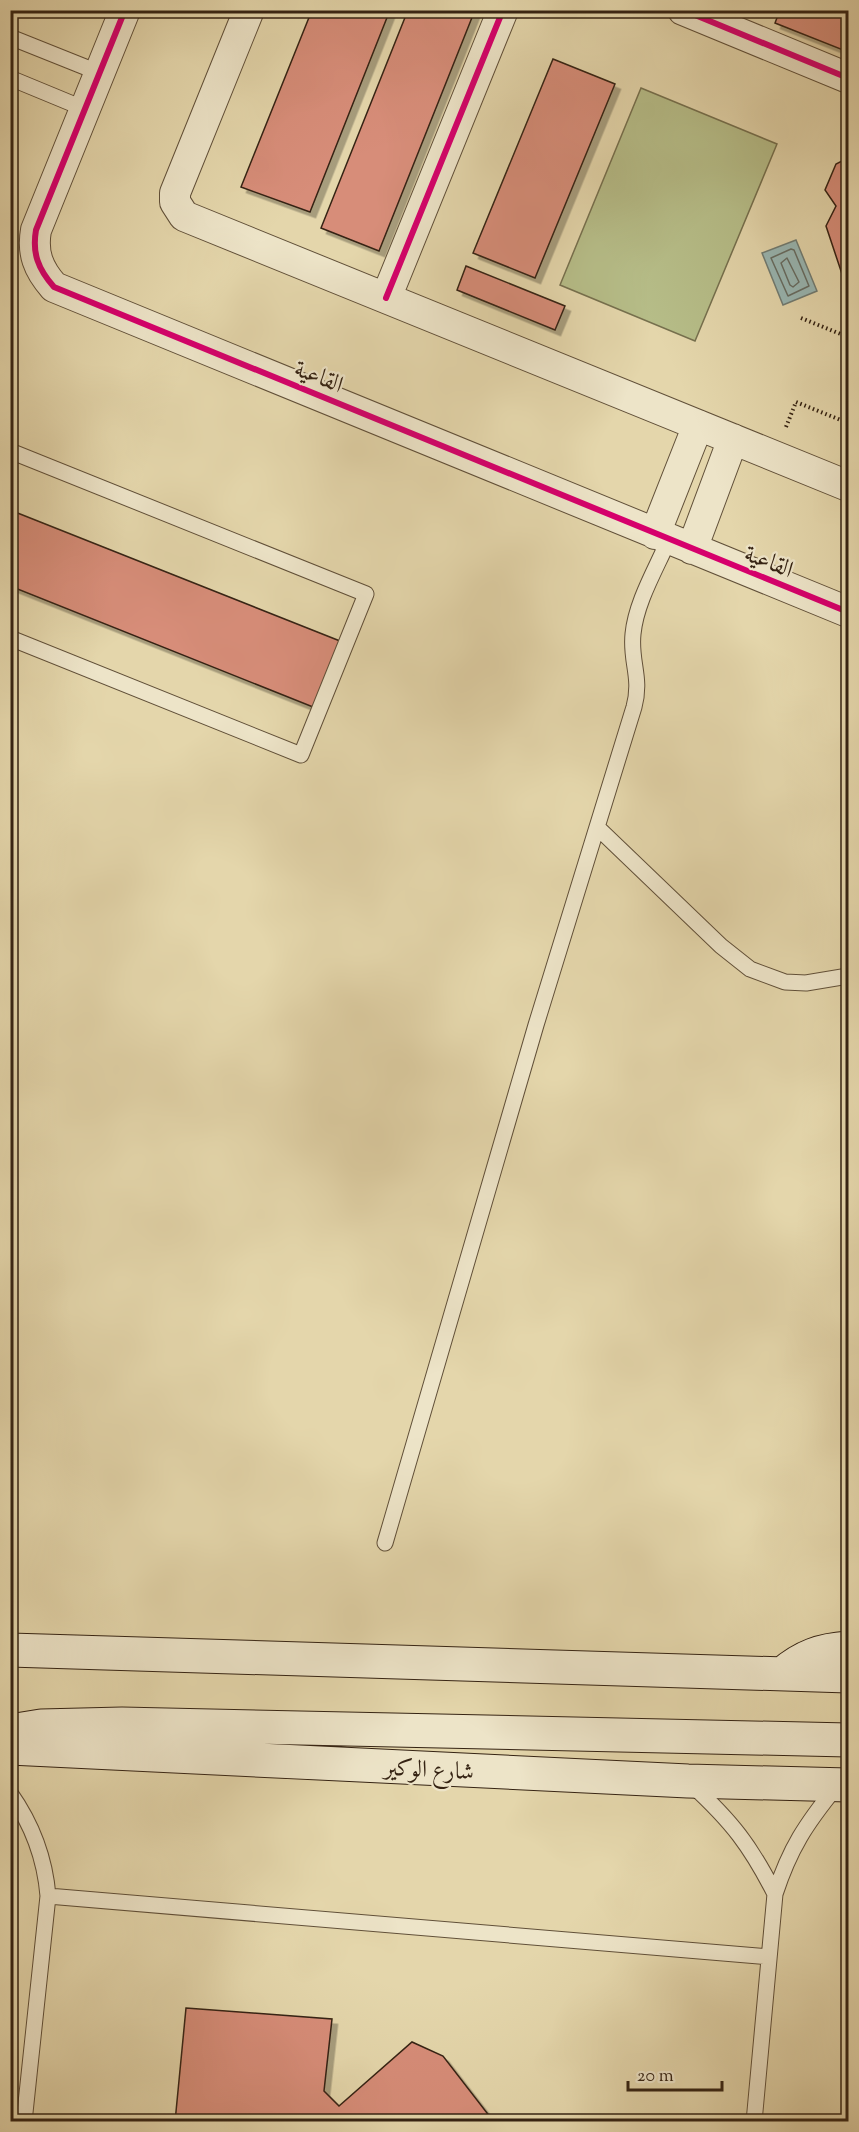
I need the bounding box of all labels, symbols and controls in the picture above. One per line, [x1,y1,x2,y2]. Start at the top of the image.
street label: القاعية [289,353,348,403]
street label: القاعية [739,538,798,588]
street label: شارع الوكير [380,1752,475,1791]
scale bar [628,2054,722,2092]
text: 20 m [637,2064,674,2090]

